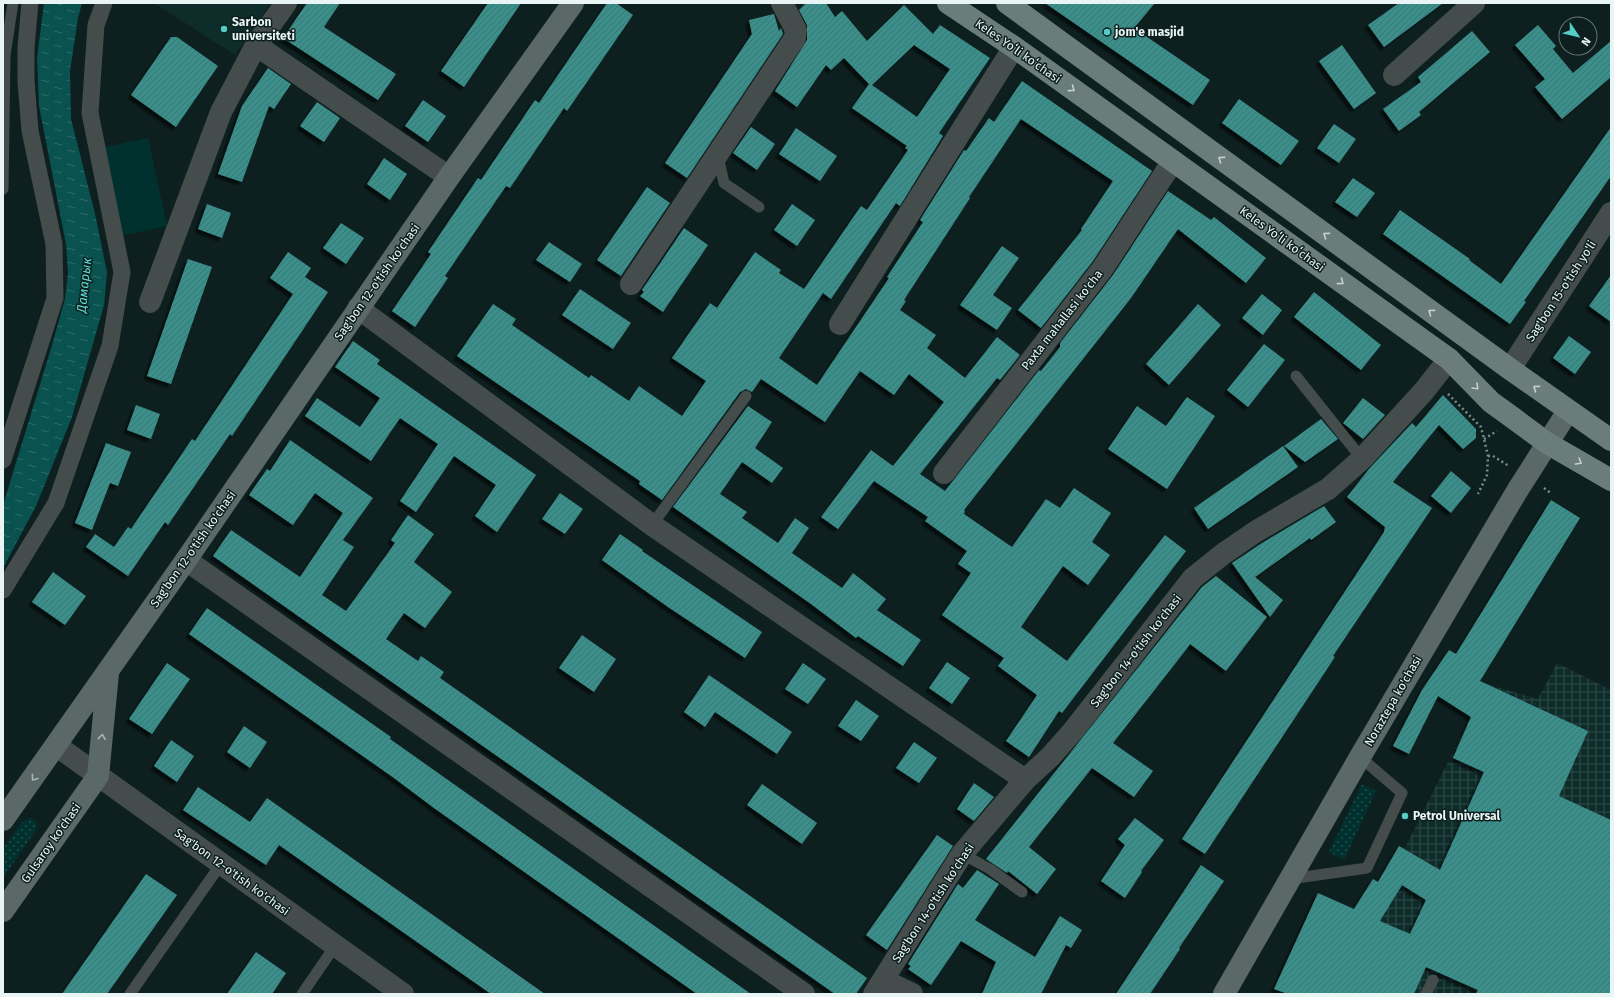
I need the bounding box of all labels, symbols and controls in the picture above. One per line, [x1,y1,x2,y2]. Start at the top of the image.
place label: Sarbon universiteti [232,15,295,43]
street label: Keles Yoʻli koʻchasi [972,15,1064,86]
north arrow [1558,16,1598,56]
marker: Sarbon universiteti [219,24,229,34]
place label: jom'e masjid [1114,25,1184,39]
marker: jom'e masjid [1102,27,1112,37]
text: N [1578,35,1593,48]
one-way arrow [1068,84,1075,91]
one-way arrow [1218,157,1225,164]
street label: Keles Yoʻli koʻchasi [1237,203,1328,274]
street label: Sag'bon 12-o'tish ko'chasi [331,221,423,343]
one-way arrow [1323,232,1330,240]
street label: Sag'bon 15-o'tish yo'li [1523,238,1599,344]
water label: Дамарык [74,257,94,314]
street label: Paxta mahallasi ko'cha [1019,267,1105,373]
one-way arrow [1337,277,1344,285]
one-way arrow [1428,309,1435,317]
one-way arrow [1471,382,1479,390]
one-way arrow [1534,386,1541,393]
one-way arrow [1575,457,1582,464]
street label: Sag'bon 12-o'tish ko'chasi [147,488,239,610]
street label: Sag'bon 14-o'tish ko'chasi [1088,592,1184,710]
street label: Noraztepa ko'chasi [1361,653,1425,749]
one-way arrow [98,734,107,740]
one-way arrow [32,773,39,780]
street label: Gulsaroy ko'chasi [18,800,84,886]
place label: Petrol Universal [1413,809,1501,823]
marker: Petrol Universal [1400,811,1410,821]
street label: Sag'bon 12-o'tish ko'chasi [172,826,292,918]
street label: Sag'bon 14-o'tish ko'chasi [889,841,977,965]

